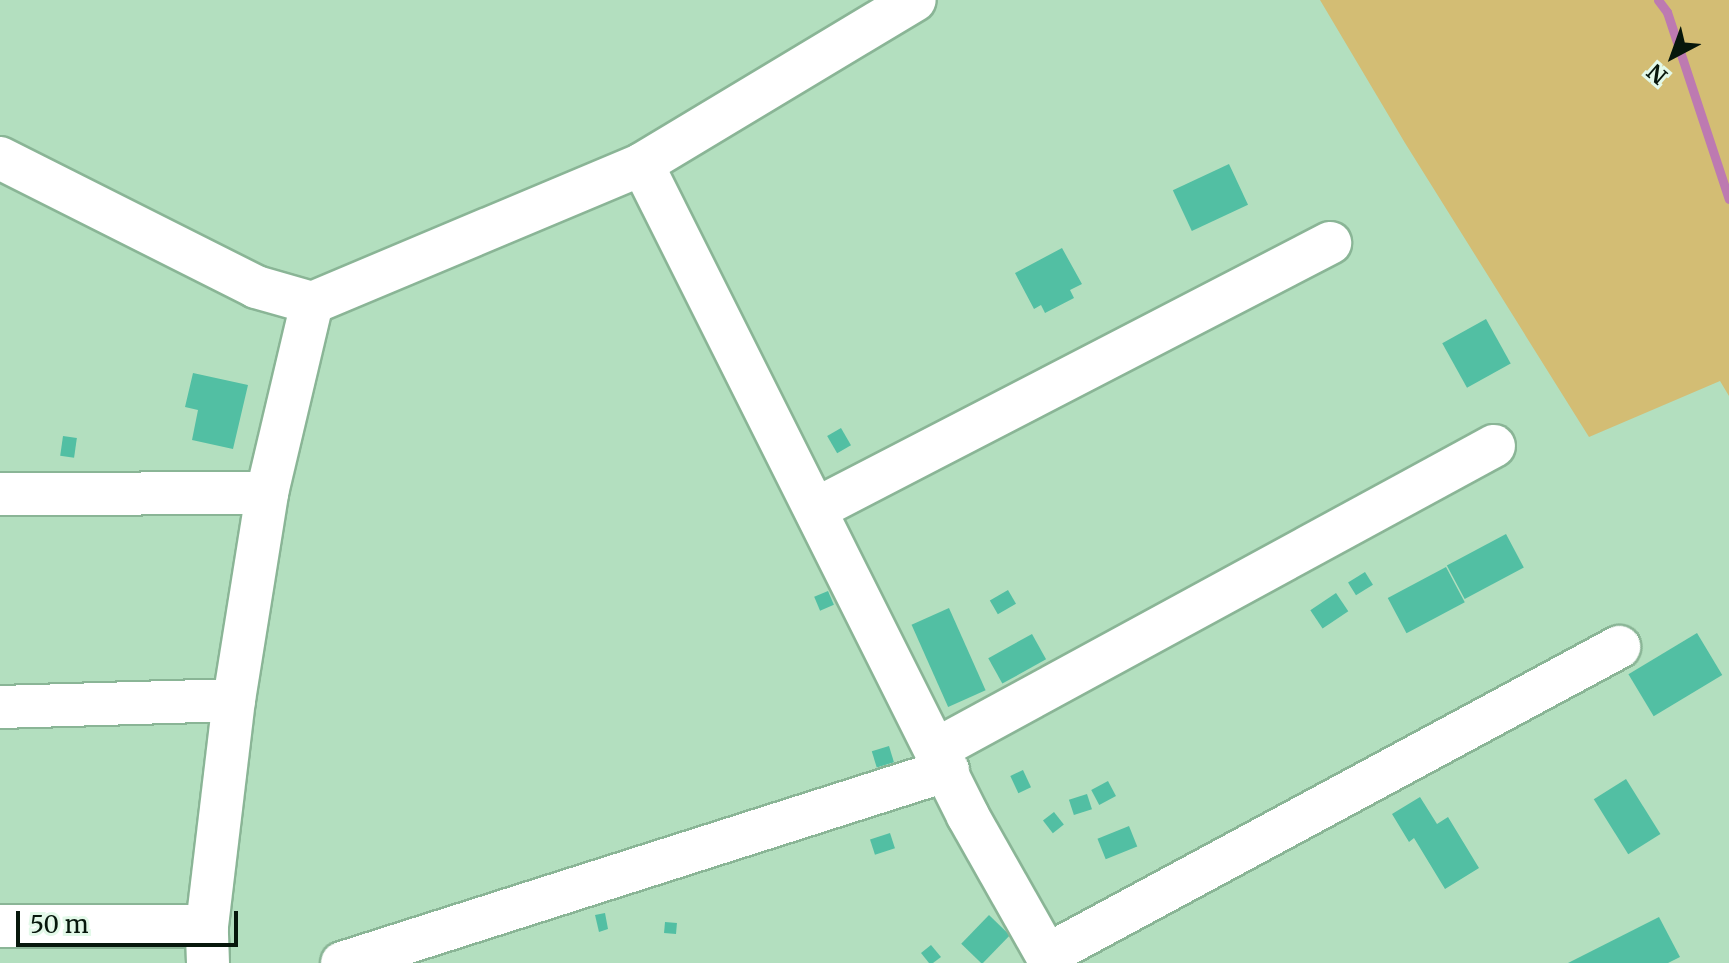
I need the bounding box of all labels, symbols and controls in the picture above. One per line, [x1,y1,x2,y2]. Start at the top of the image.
north arrow [1633,16,1713,96]
text: N [1642,58,1673,90]
scale bar [20,895,242,945]
text: 50 m [30,909,89,940]

